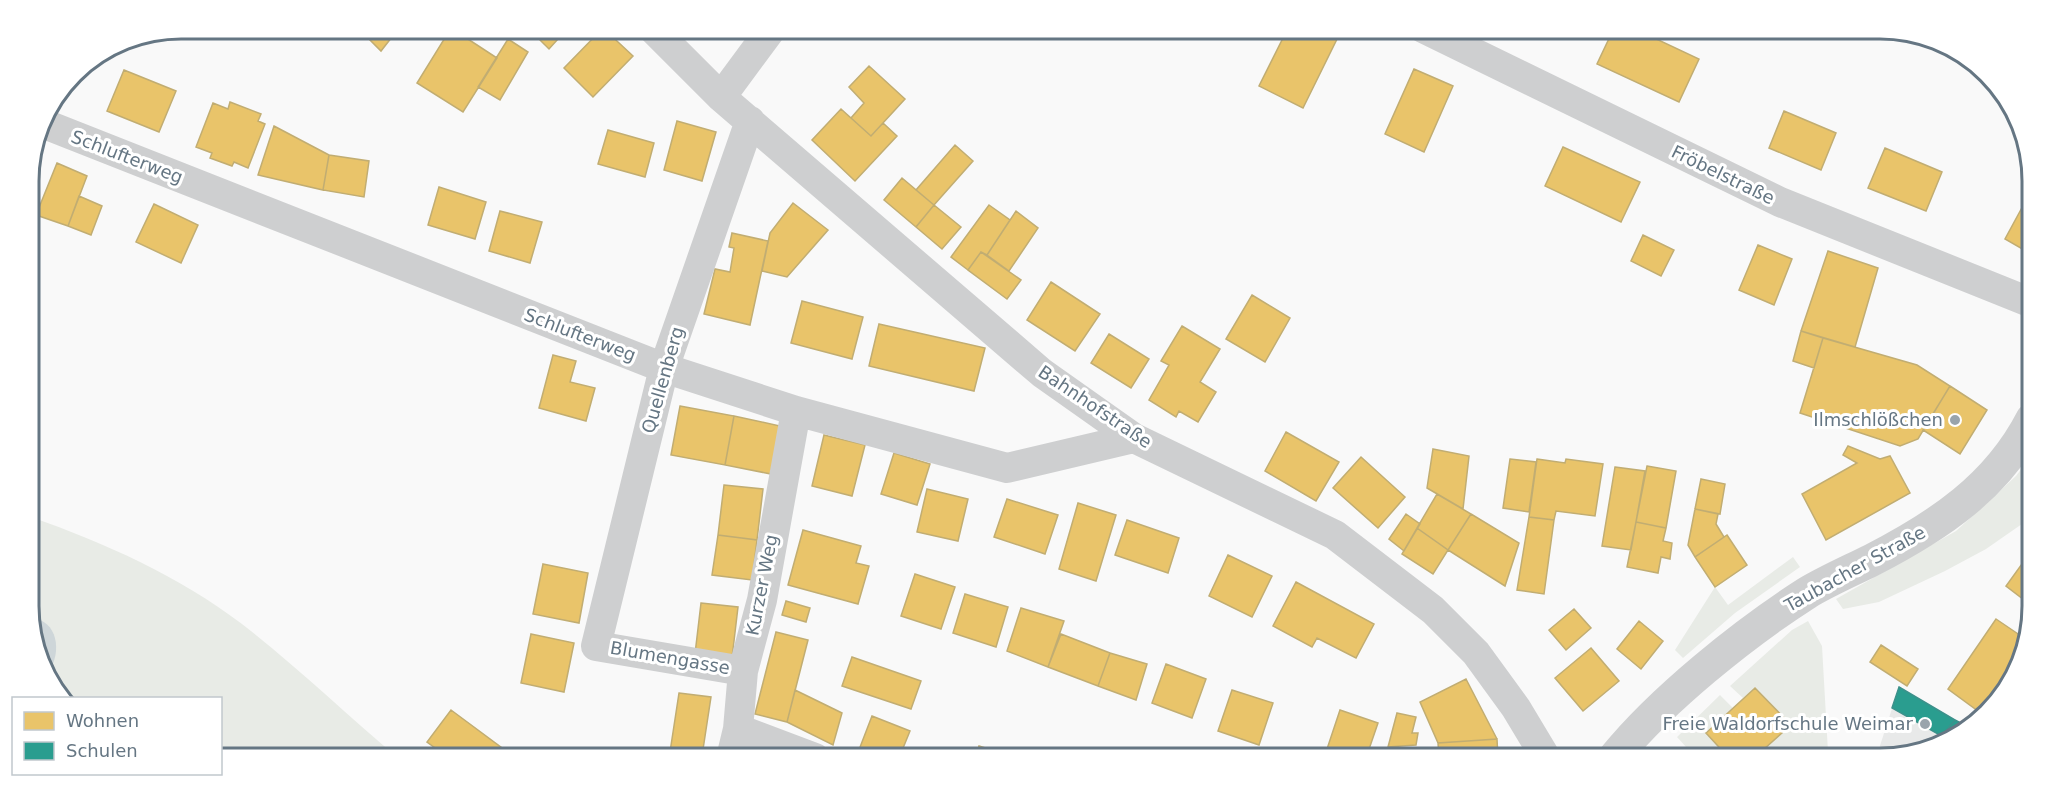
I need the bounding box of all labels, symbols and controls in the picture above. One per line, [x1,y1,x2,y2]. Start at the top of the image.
street label: Schlufterweg [68,126,186,187]
street label: Fröbelstraße [1668,141,1778,209]
street label: Schlufterweg [521,304,639,365]
street label: Quellenberg [637,324,688,436]
street label: Bahnhofstraße [1035,361,1156,452]
place label: Ilmschlößchen [1813,409,1943,430]
marker: Ilmschlößchen [1948,413,1962,427]
street label: Taubacher Straße [1780,521,1929,616]
street label: Kurzer Weg [741,533,782,637]
street label: Blumengasse [609,637,732,678]
legend [12,697,222,775]
text: Wohnen [66,710,139,731]
place label: Freie Waldorfschule Weimar [1663,713,1914,734]
marker: Freie Waldorfschule Weimar [1918,717,1932,731]
text: Schulen [66,740,138,761]

